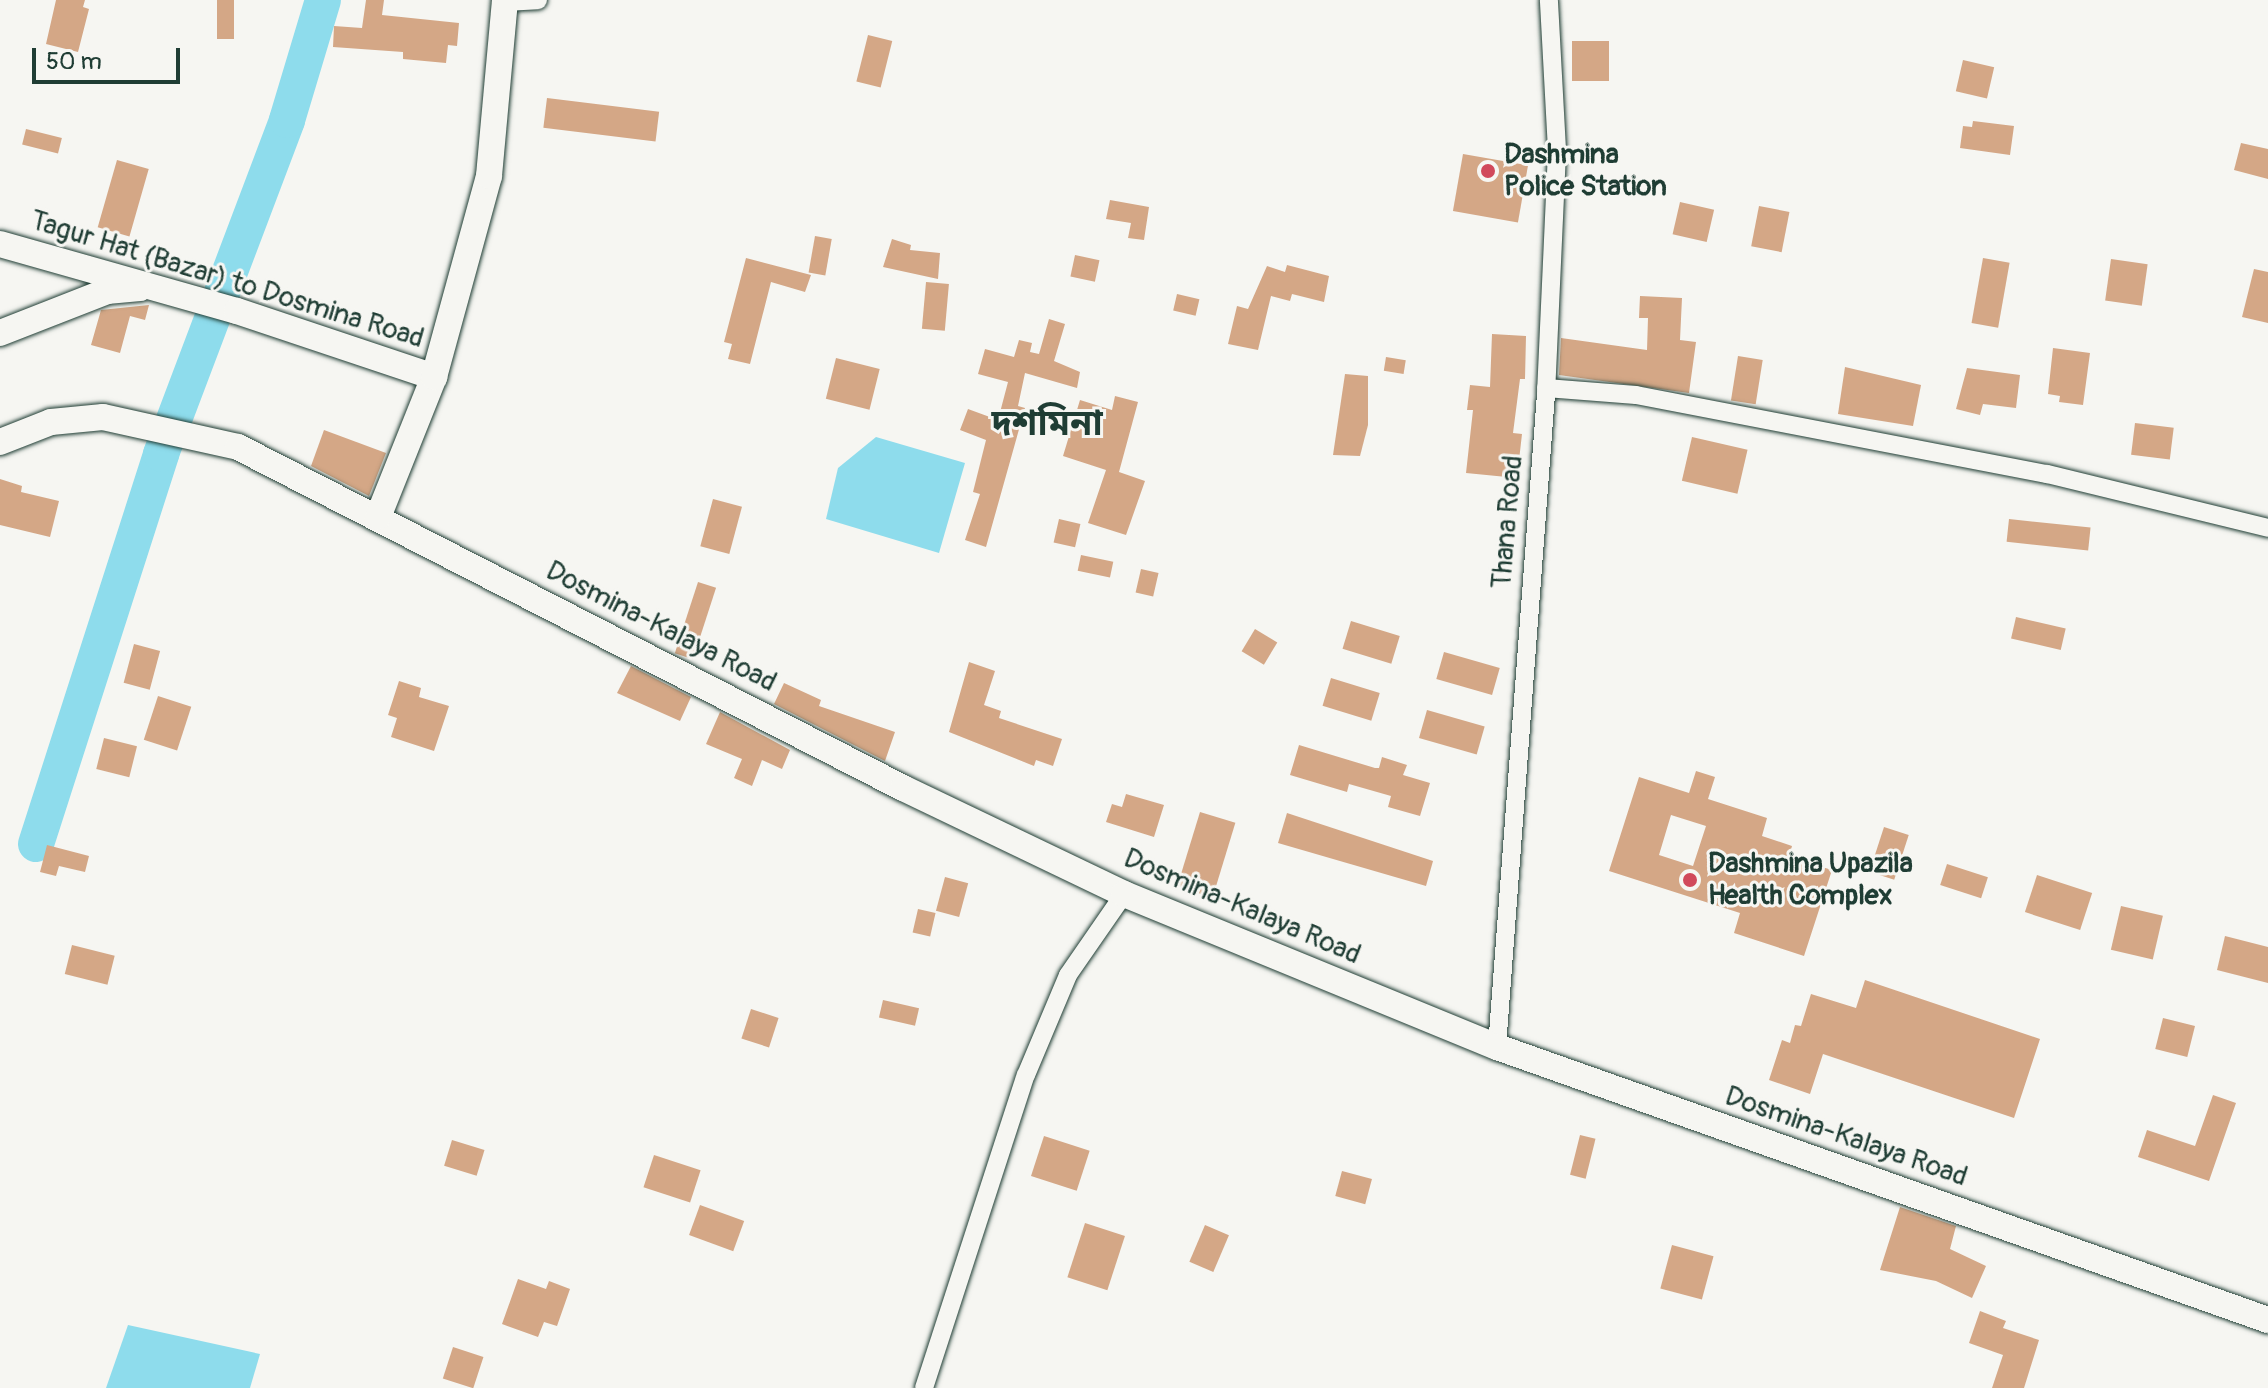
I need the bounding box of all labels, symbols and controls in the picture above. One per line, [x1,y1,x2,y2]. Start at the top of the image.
scale bar [36,32,184,82]
text: 50 m [46,47,102,76]
place label: Dashmina Police Station [1504,138,1667,204]
marker: Dashmina Police Station [1479,162,1497,180]
street label: Tagur Hat (Bazar) to Dosmina Road [26,204,428,356]
district label: দশমিনা [991,402,1103,446]
street label: Thana Road [1485,454,1531,590]
street label: Dosmina-Kalaya Road [540,554,782,700]
street label: Dosmina-Kalaya Road [1118,842,1366,972]
place label: Dashmina Upazila Health Complex [1708,847,1913,913]
marker: Dashmina Upazila Health Complex [1679,869,1701,891]
street label: Dosmina-Kalaya Road [1720,1080,1972,1194]

